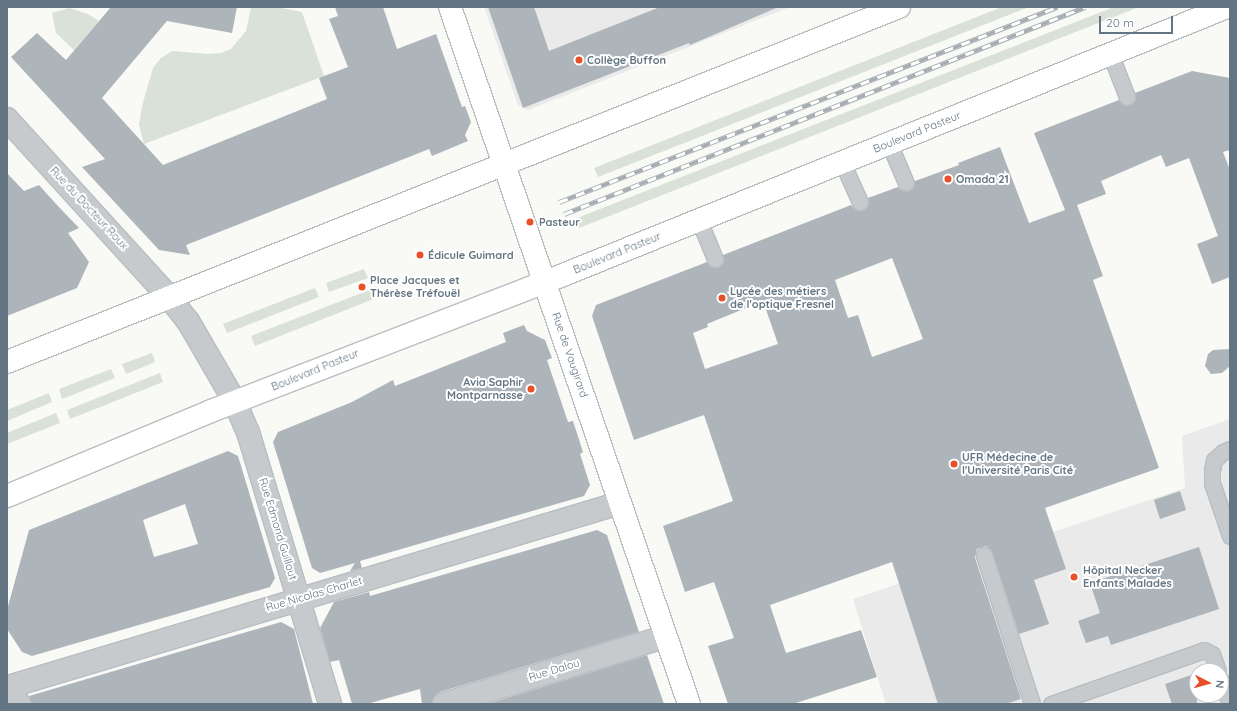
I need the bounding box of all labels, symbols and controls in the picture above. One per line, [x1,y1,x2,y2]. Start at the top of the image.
scale bar [1101,8,1175,34]
text: 20 m [1106,15,1134,30]
place label: Collège Buffon [587,53,666,67]
marker: Collège Buffon [574,55,584,65]
street label: Boulevard Pasteur [871,108,963,156]
street label: Rue du Docteur Roux [47,164,131,252]
place label: Omada 21 [956,172,1009,186]
marker: Omada 21 [943,174,953,184]
place label: Pasteur [539,215,580,229]
marker: Pasteur [524,216,536,228]
street label: Boulevard Pasteur [571,229,663,277]
place label: Édicule Guimard [428,248,514,262]
marker: Édicule Guimard [415,250,425,260]
place label: Place Jacques et Thérèse Tréfouël [370,274,460,300]
marker: Place Jacques et Thérèse Tréfouël [357,282,367,292]
place label: Lycée des métiers de l'optique Fresnel [730,285,834,311]
marker: Lycée des métiers de l'optique Fresnel [717,293,727,303]
street label: Rue de Vaugirard [549,311,591,399]
street label: Boulevard Pasteur [269,346,361,394]
place label: Avia Saphir Montparnasse [447,376,523,402]
marker: Avia Saphir Montparnasse [526,384,536,394]
place label: UFR Médecine de l'Université Paris Cité [962,451,1073,477]
marker: UFR Médecine de l'Université Paris Cité [949,459,959,469]
street label: Rue Edmond Guillout [256,476,300,582]
place label: Hôpital Necker Enfants Malades [1083,564,1172,590]
marker: Hôpital Necker Enfants Malades [1068,571,1080,583]
street label: Rue Nicolas Charlet [264,574,364,614]
street label: Rue Dalou [527,656,581,684]
north arrow [1189,663,1229,703]
text: N [1213,679,1227,689]

